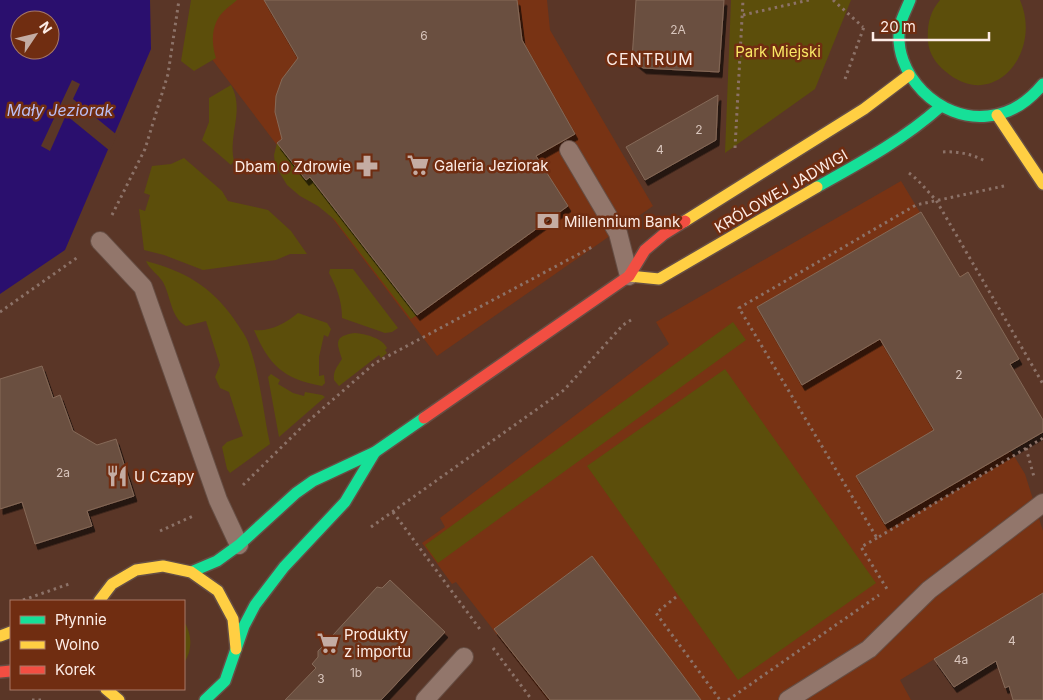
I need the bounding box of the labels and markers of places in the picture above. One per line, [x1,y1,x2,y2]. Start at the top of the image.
supermarket icon: Galeria Jeziorak [405,152,431,178]
pharmacy icon: Dbam o Zdrowie [354,153,380,179]
place label: Galeria Jeziorak [434,156,549,175]
place label: Dbam o Zdrowie [234,157,351,176]
bank icon: Millennium Bank [535,208,561,234]
place label: Millennium Bank [564,212,681,231]
restaurant icon: U Czapy [104,463,130,489]
place label: U Czapy [134,467,195,486]
place label: Produkty z importu [344,625,411,661]
supermarket icon: Produkty z importu [315,630,341,656]

